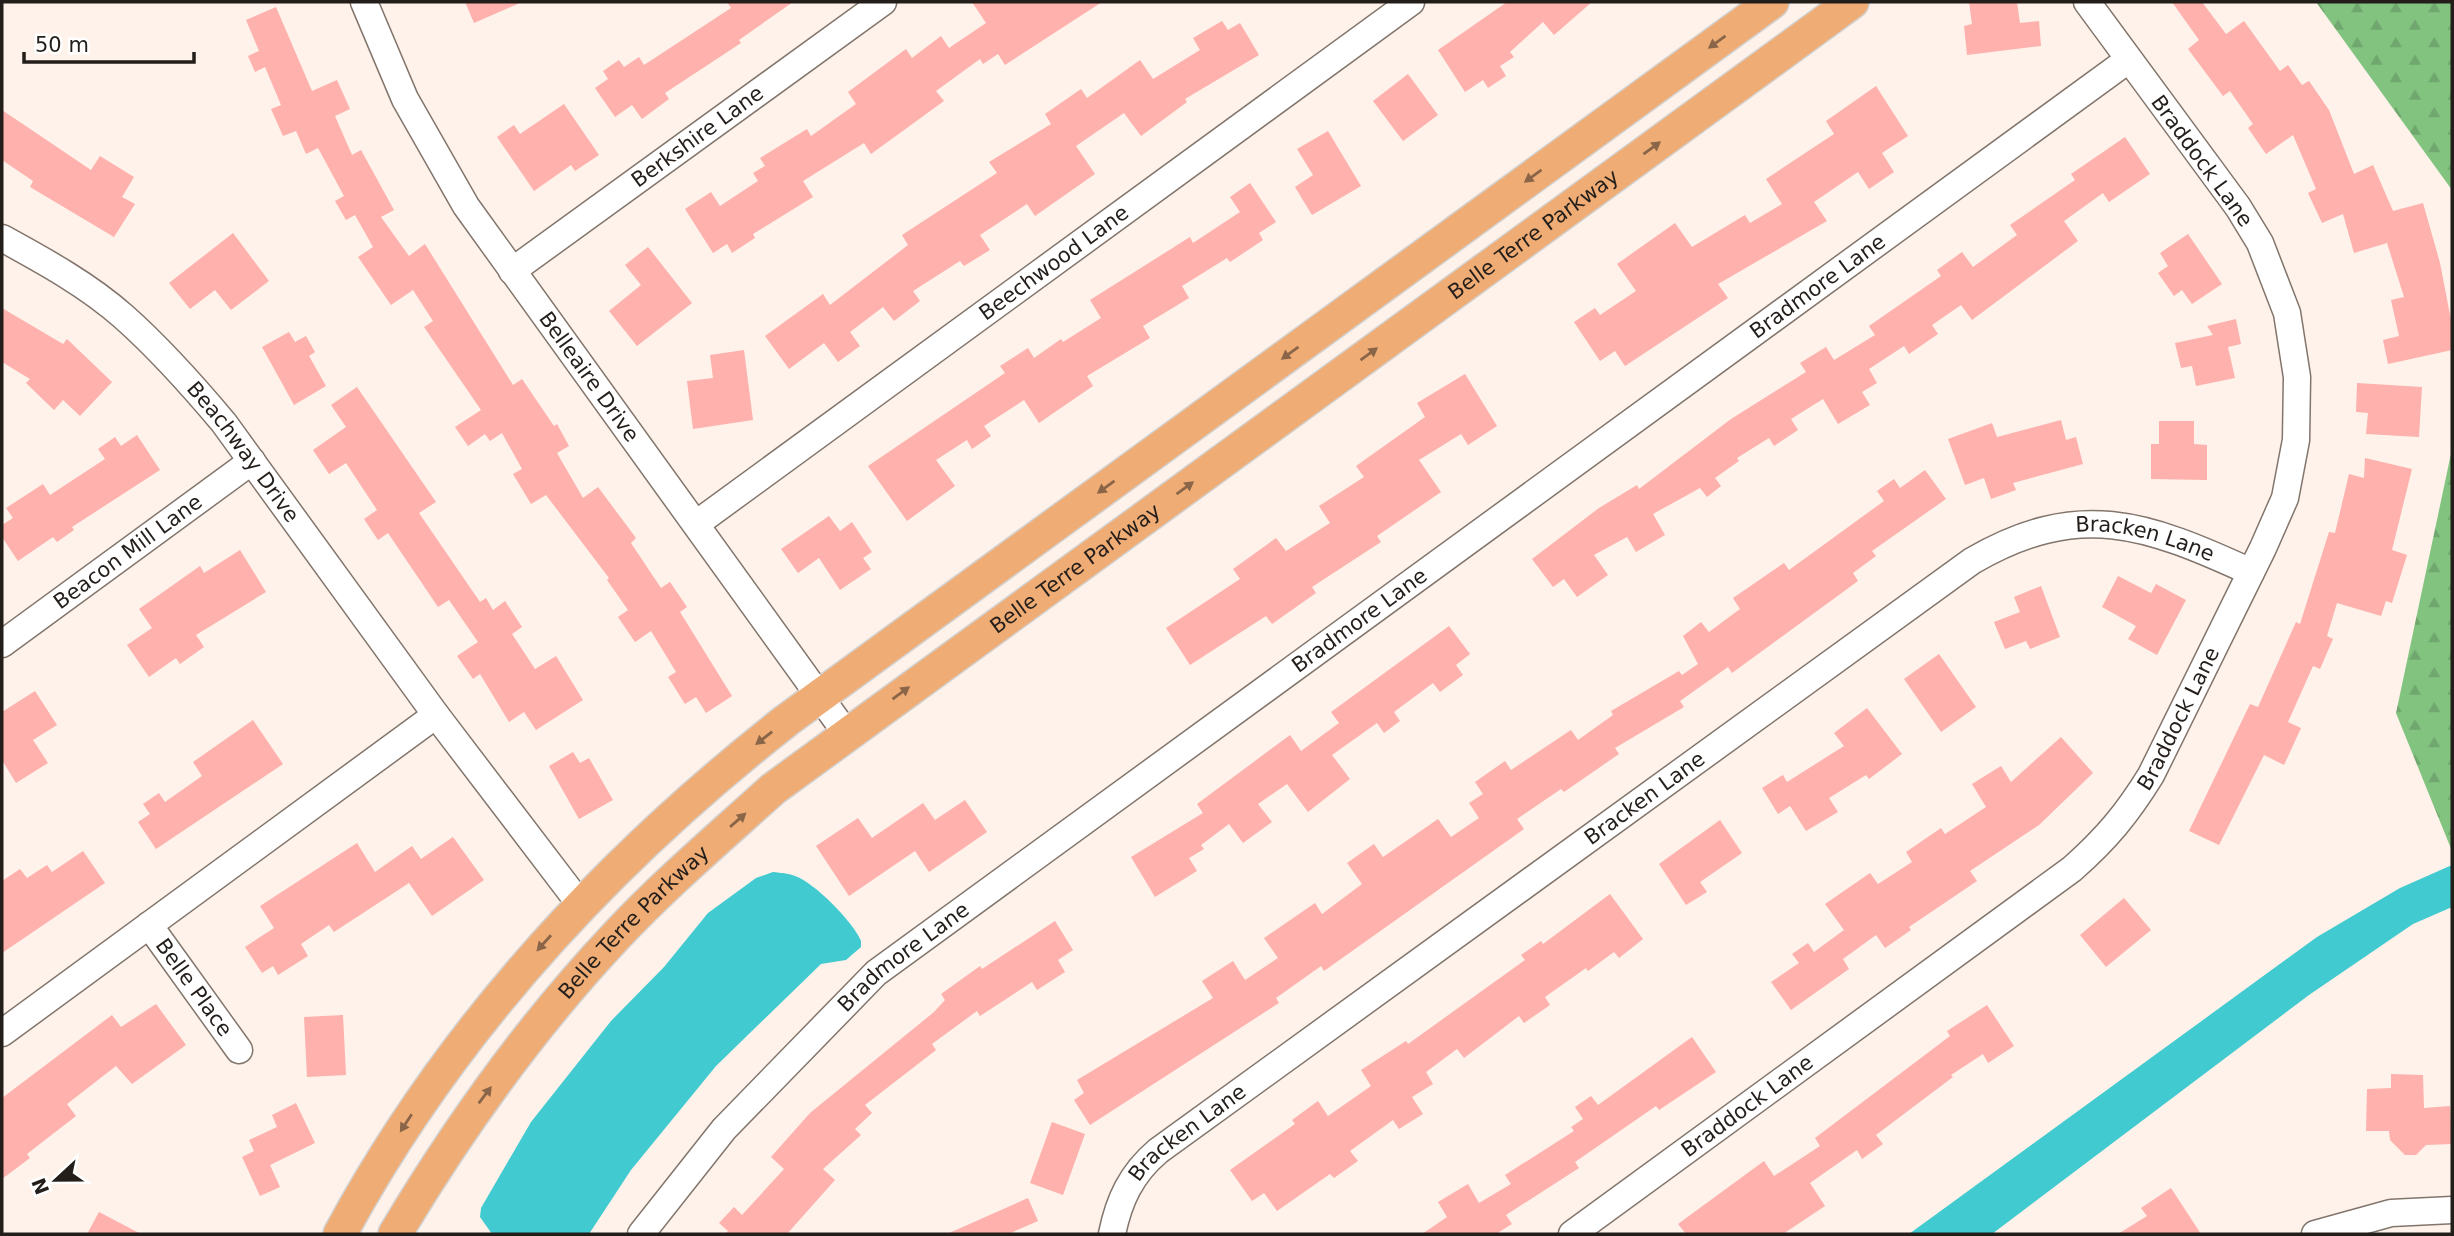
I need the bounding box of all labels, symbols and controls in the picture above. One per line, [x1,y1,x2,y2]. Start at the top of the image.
scale bar [24,21,194,65]
text: 50 m [35,33,89,57]
one-way arrow [1708,35,1726,49]
street label: Berkshire Lane [627,81,768,192]
street label: Braddock Lane [2146,91,2258,231]
one-way arrow [1643,142,1661,156]
street label: Belle Terre Parkway [1444,164,1623,304]
one-way arrow [1524,169,1542,183]
street label: Beechwood Lane [974,200,1133,325]
street label: Bradmore Lane [1745,229,1890,344]
street label: Belleaire Drive [534,307,644,446]
one-way arrow [1281,346,1299,360]
one-way arrow [1360,348,1378,362]
street label: Beachway Drive [182,377,304,527]
one-way arrow [1097,480,1115,494]
one-way arrow [1176,481,1194,495]
street label: Beacon Mill Lane [49,490,207,614]
street label: Belle Terre Parkway [985,498,1165,639]
street label: Bracken Lane [2075,512,2218,566]
street label: Bradmore Lane [1287,563,1432,678]
street label: Braddock Lane [2132,643,2224,795]
one-way arrow [892,687,910,701]
one-way arrow [756,730,773,745]
street label: Bracken Lane [1580,747,1710,850]
one-way arrow [729,812,747,828]
street label: Belle Terre Parkway [554,841,714,1004]
street label: Bradmore Lane [833,897,974,1017]
street label: Belle Place [151,934,237,1041]
one-way arrow [537,934,553,951]
street label: Braddock Lane [1677,1050,1818,1162]
street label: Bracken Lane [1123,1079,1250,1186]
one-way arrow [477,1086,492,1104]
one-way arrow [400,1114,413,1133]
north arrow [21,1145,91,1215]
text: N [27,1175,53,1198]

